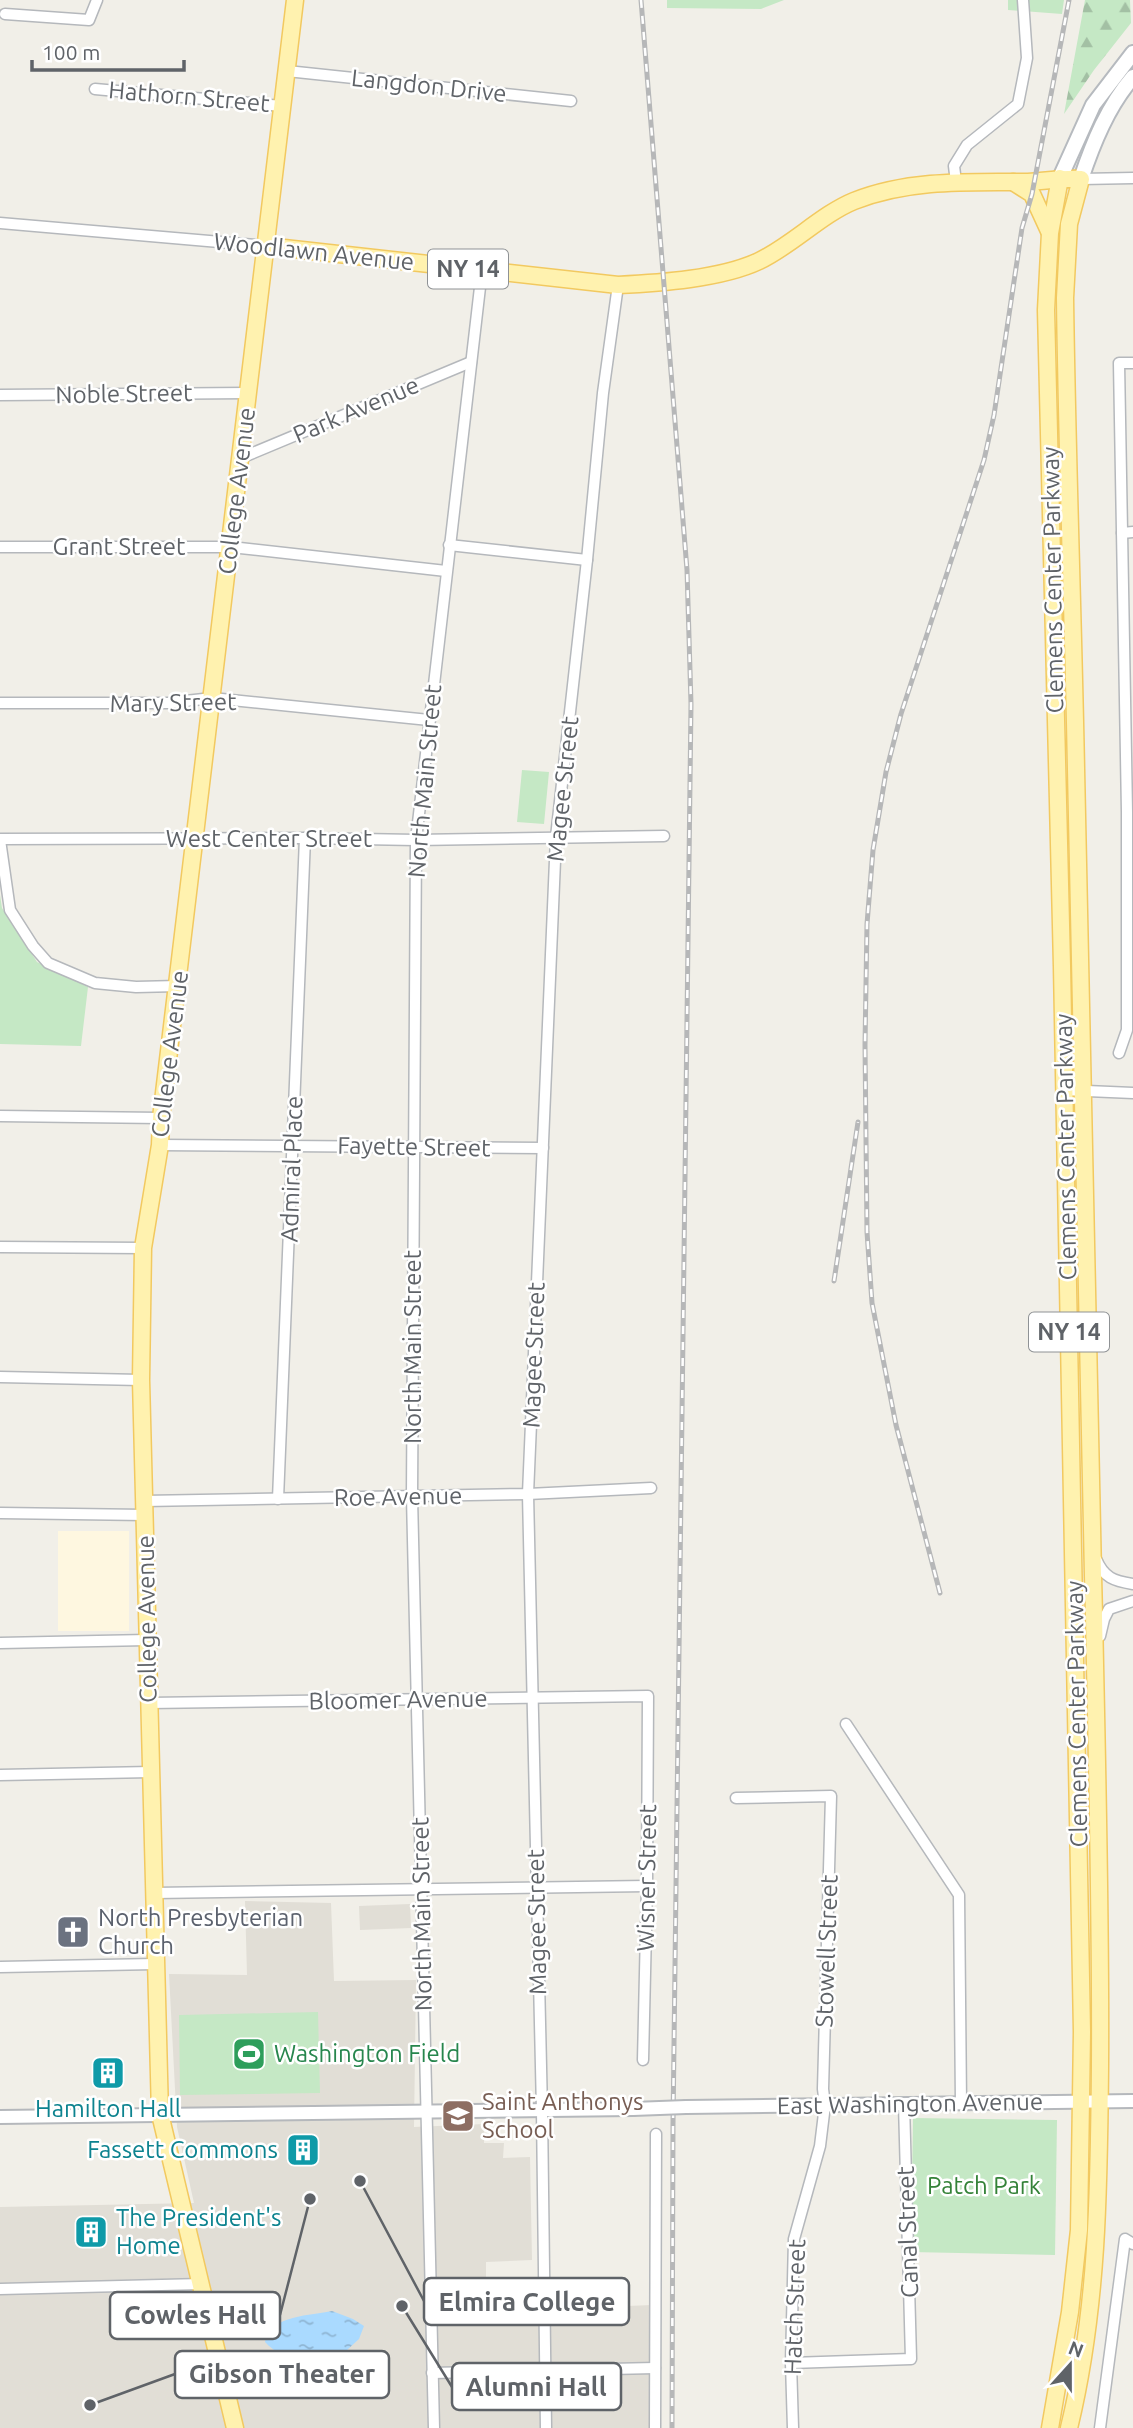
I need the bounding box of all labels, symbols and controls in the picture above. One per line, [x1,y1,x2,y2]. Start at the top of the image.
scale bar [32,28,184,72]
text: 100 m [42,40,100,64]
street label: Langdon Drive [350,64,508,107]
street label: Hathorn Street [107,76,271,117]
street label: Woodlawn Avenue [213,228,416,275]
road number: NY 14 [428,250,508,288]
street label: Park Avenue [289,371,423,448]
street label: Noble Street [55,379,193,408]
street label: College Avenue [213,406,260,576]
street label: Clemens Center Parkway [1037,446,1068,714]
street label: Grant Street [53,533,186,560]
street label: North Main Street [403,683,446,879]
street label: Mary Street [109,688,237,717]
street label: Magee Street [541,714,584,863]
street label: West Center Street [166,825,373,852]
street label: College Avenue [146,969,193,1139]
street label: Clemens Center Parkway [1050,1013,1081,1281]
street label: Admiral Place [275,1095,308,1243]
street label: Fayette Street [337,1132,491,1161]
street label: North Main Street [399,1249,426,1444]
street label: Magee Street [517,1281,550,1428]
road number: NY 14 [1029,1312,1109,1352]
street label: Roe Avenue [333,1482,462,1511]
street label: College Avenue [132,1535,161,1703]
street label: Clemens Center Parkway [1061,1580,1092,1848]
street label: Bloomer Avenue [308,1684,488,1715]
street label: Wisner Street [632,1803,661,1952]
street label: North Main Street [406,1816,437,2011]
street label: Magee Street [522,1848,551,1995]
street label: Stowell Street [810,1874,843,2028]
place label: North Presbyterian Church [98,1904,303,1959]
church icon: North Presbyterian Church [54,1913,92,1951]
sports icon: Washington Field [230,2035,268,2073]
place label: Washington Field [274,2040,460,2067]
building icon: Hamilton Hall [89,2054,127,2092]
place label: Saint Anthonys School [482,2088,643,2143]
street label: East Washington Avenue [777,2088,1043,2119]
place label: Hamilton Hall [35,2095,181,2122]
school or university icon: Saint Anthonys School [439,2097,477,2135]
building icon: Fassett Commons [284,2131,322,2169]
place label: Fassett Commons [87,2136,278,2163]
street label: Canal Street [892,2165,923,2298]
park label: Patch Park [927,2172,1041,2199]
place label: The President's Home [116,2204,281,2259]
building icon: The President's Home [72,2213,110,2251]
street label: Hatch Street [779,2238,810,2375]
callout: Elmira College [424,2278,629,2325]
text: Elmira College [439,2287,615,2316]
callout: Cowles Hall [110,2292,280,2339]
text: Cowles Hall [124,2300,266,2329]
north arrow [1035,2330,1105,2400]
text: N [1066,2336,1087,2362]
callout: Gibson Theater [175,2351,389,2398]
text: Gibson Theater [189,2359,376,2388]
callout: Alumni Hall [452,2363,621,2410]
text: Alumni Hall [465,2372,607,2401]

